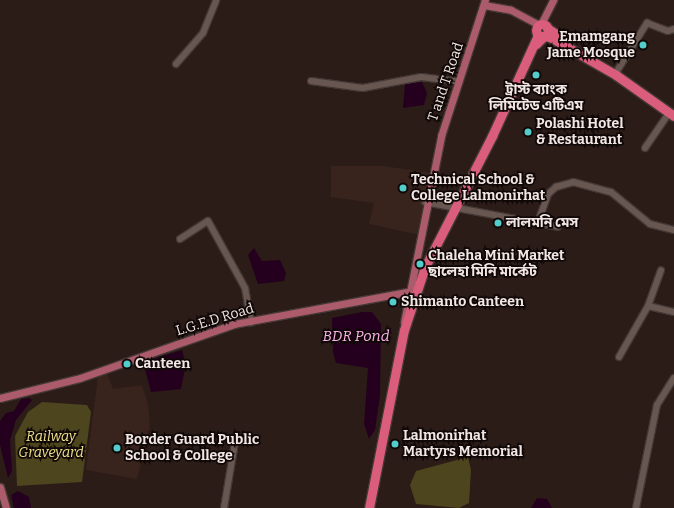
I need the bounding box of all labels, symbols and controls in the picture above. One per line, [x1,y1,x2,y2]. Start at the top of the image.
place label: Emamgang Jame Mosque [547,29,635,62]
street label: T and T Road [425,40,467,124]
marker: Emamgang Jame Mosque [638,40,648,50]
marker: ট্রাস্ট ব্যাংক লিমিটেড এটিএম [531,70,541,80]
place label: ট্রাস্ট ব্যাংক লিমিটেড এটিএম [489,82,583,114]
place label: Polashi Hotel & Restaurant [536,116,624,148]
marker: Polashi Hotel & Restaurant [523,127,533,137]
place label: Technical School & College Lalmonirhat [411,172,545,204]
marker: Technical School & College Lalmonirhat [398,183,408,193]
place label: লালমনি মেস [506,215,578,231]
marker: লালমনি মেস [493,218,503,228]
place label: Chaleha Mini Market ছালেহা মিনি মার্কেট [428,248,565,280]
marker: Chaleha Mini Market ছালেহা মিনি মার্কেট [415,259,425,269]
place label: Shimanto Canteen [401,294,524,310]
marker: Shimanto Canteen [388,297,398,307]
street label: L.G.E.D Road [174,300,256,340]
water label: BDR Pond [323,328,389,346]
place label: Canteen [135,356,190,372]
marker: Canteen [122,359,132,369]
place label: Lalmonirhat Martyrs Memorial [403,428,523,460]
park label: Railway Graveyard [18,429,84,462]
place label: Border Guard Public School & College [125,432,259,464]
marker: Lalmonirhat Martyrs Memorial [390,439,400,449]
marker: Border Guard Public School & College [112,443,122,453]

